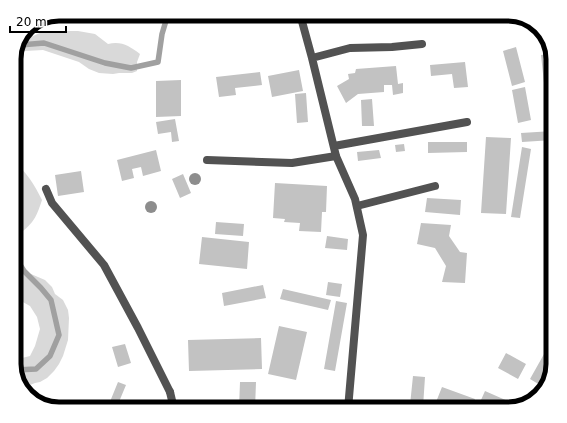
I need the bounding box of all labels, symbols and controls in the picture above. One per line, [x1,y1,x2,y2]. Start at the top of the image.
scale bar [10,8,66,34]
text: 20 m [16,15,47,29]

